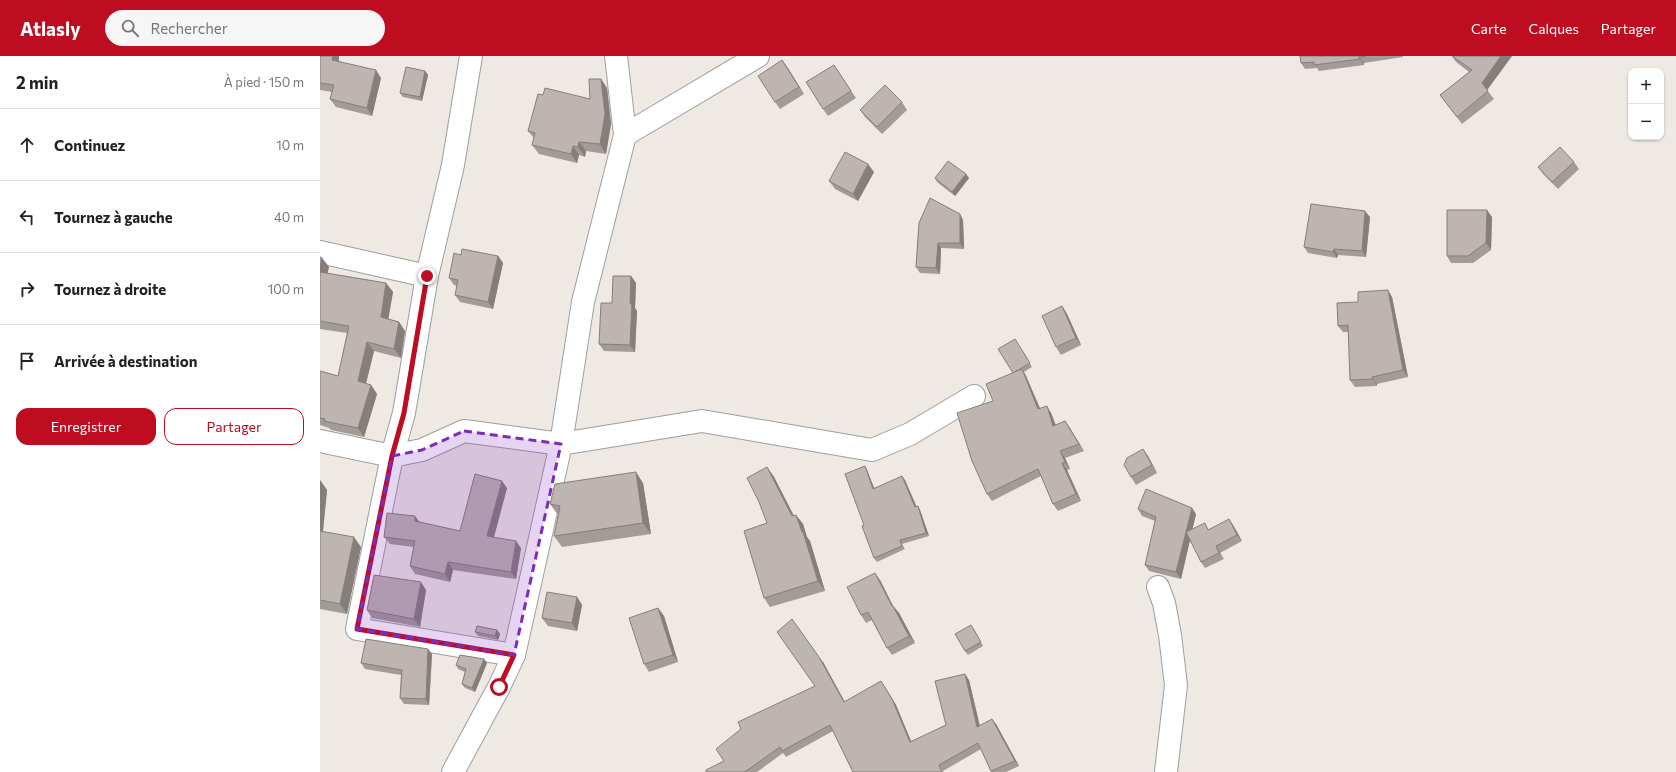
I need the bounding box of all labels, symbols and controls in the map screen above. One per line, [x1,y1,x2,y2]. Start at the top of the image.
search box [105,10,385,46]
text: Atlasly [20,17,81,40]
icon: search [119,17,141,39]
text: Rechercher [151,19,228,37]
text: Carte [1471,20,1507,37]
text: Calques [1529,20,1579,37]
text: Partager [1601,20,1656,37]
map controls [1628,68,1664,140]
button: + [1628,68,1664,104]
text: 2 min [16,72,58,93]
text: À pied · 150 m [224,74,304,90]
button: − [1628,104,1664,140]
icon: ahead [16,134,38,156]
text: Continuez [54,136,125,154]
text: 10 m [276,137,304,153]
icon: left [16,206,38,228]
text: Tournez à gauche [54,208,173,226]
text: 40 m [274,209,304,225]
route end [418,267,436,285]
icon: right [16,278,38,300]
text: Tournez à droite [54,280,166,298]
text: 100 m [268,281,304,297]
icon: arrive [16,350,38,372]
text: Arrivée à destination [54,352,197,370]
button: Enregistrer [16,408,156,445]
button: Partager [164,408,304,445]
route start [490,678,508,696]

